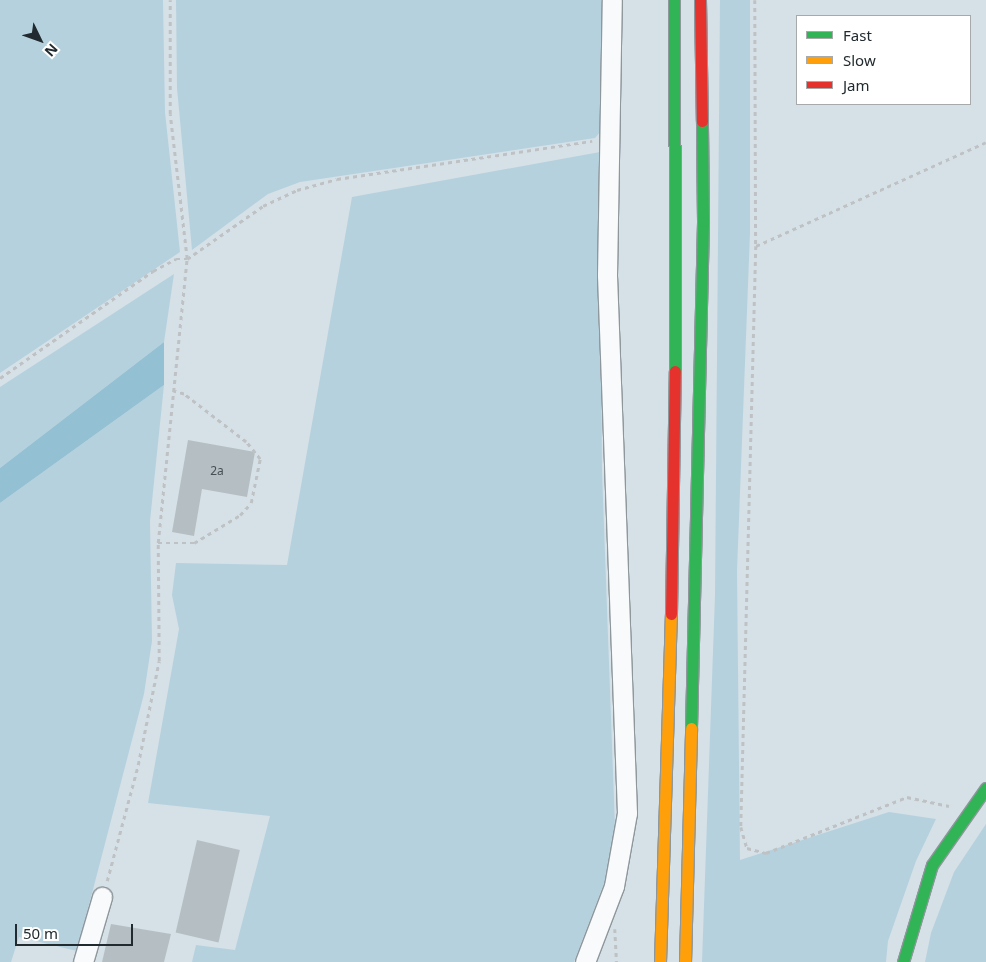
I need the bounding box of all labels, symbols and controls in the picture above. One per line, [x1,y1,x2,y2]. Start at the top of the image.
north arrow [15,15,65,65]
legend [796,15,971,105]
text: Fast [843,25,872,45]
text: N [41,40,62,61]
text: Slow [843,50,876,70]
text: Jam [843,75,870,95]
house number: 2a [210,464,224,478]
scale bar [18,914,135,946]
text: 50 m [23,923,58,943]

